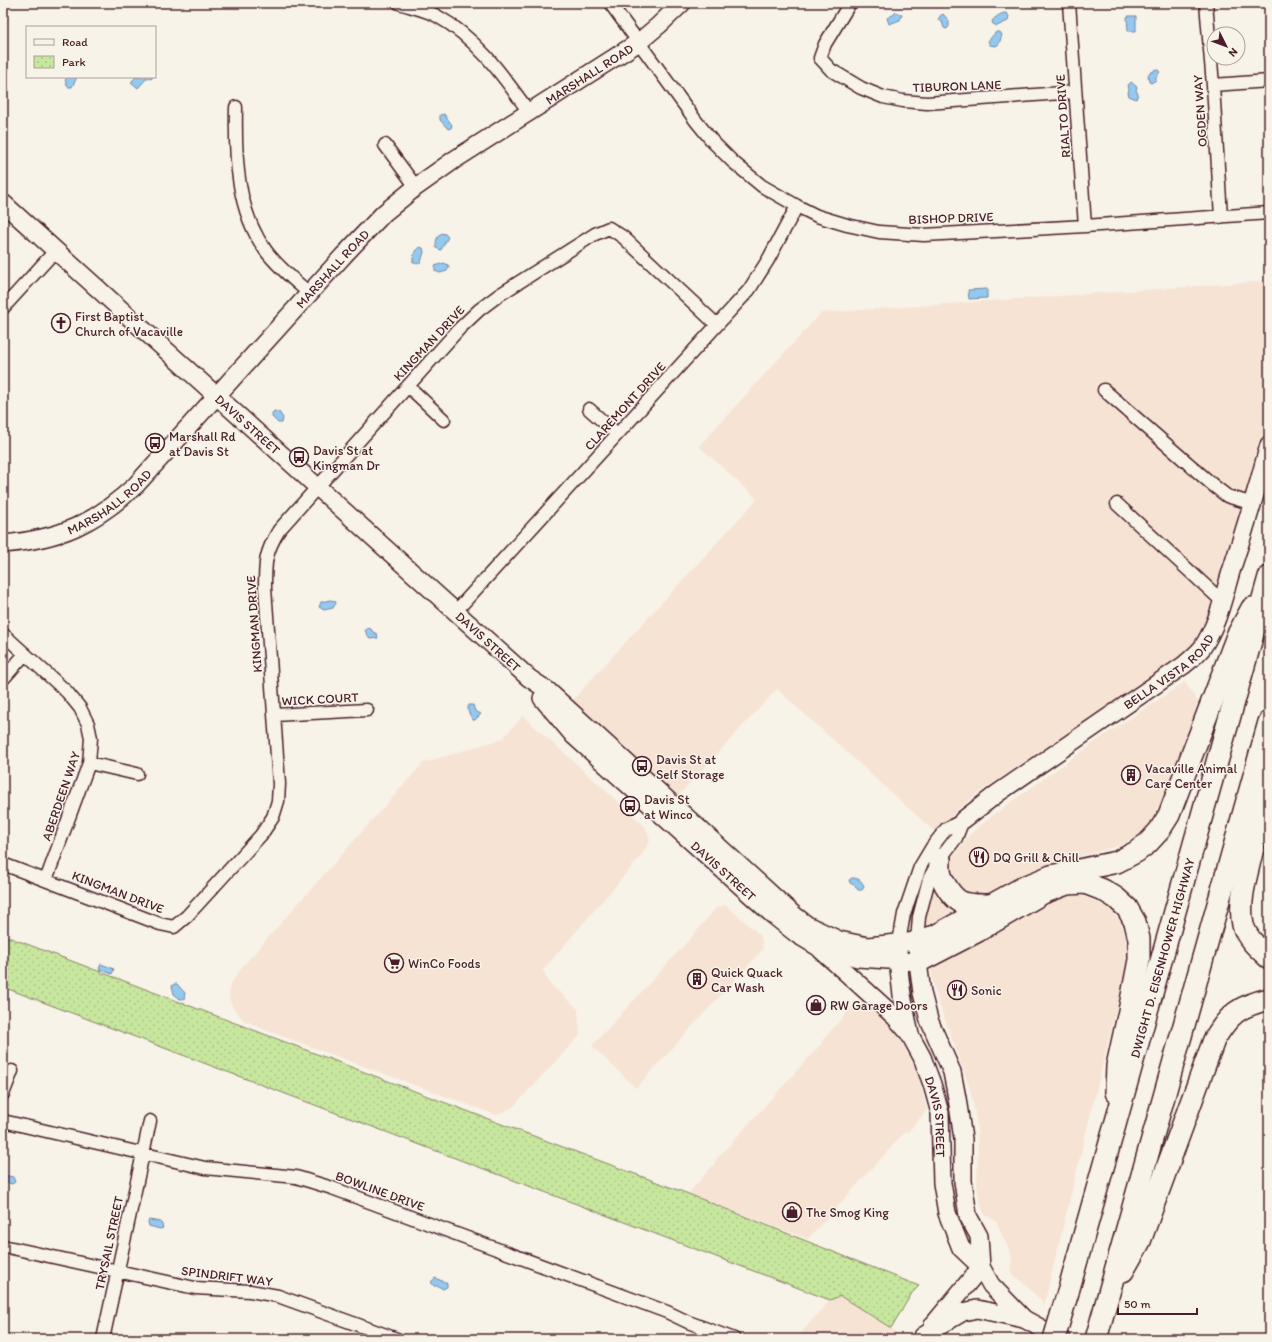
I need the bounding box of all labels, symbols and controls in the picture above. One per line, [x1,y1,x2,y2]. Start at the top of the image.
legend [26,26,156,78]
north arrow [1206,26,1246,66]
text: Road [62,35,88,49]
street label: MARSHALL ROAD [542,40,636,107]
text: N [1226,45,1240,59]
text: Park [62,55,86,69]
street label: RIALTO DRIVE [1053,74,1073,158]
street label: OGDEN WAY [1190,74,1210,148]
street label: TIBURON LANE [912,77,1002,95]
street label: BISHOP DRIVE [908,209,994,227]
street label: MARSHALL ROAD [293,226,372,311]
street label: KINGMAN DRIVE [390,302,468,384]
place label: First Baptist Church of Vacaville [75,309,183,339]
church icon: First Baptist Church of Vacaville [50,312,72,334]
street label: CLAREMONT DRIVE [581,359,669,453]
street label: DAVIS STREET [212,391,284,458]
place label: Marshall Rd at Davis St [169,429,235,459]
bus stop icon: Marshall Rd at Davis St [144,432,166,454]
place label: Davis St at Kingman Dr [313,443,380,473]
bus stop icon: Davis St at Kingman Dr [288,446,310,468]
street label: MARSHALL ROAD [65,466,154,537]
street label: KINGMAN DRIVE [243,575,265,673]
street label: DAVIS STREET [453,608,525,675]
street label: BELLA VISTA ROAD [1120,631,1216,712]
street label: WICK COURT [281,689,360,709]
street label: ABERDEEN WAY [39,749,84,843]
place label: Davis St at Self Storage [656,752,725,782]
bus stop icon: Davis St at Self Storage [631,755,653,777]
place label: Vacaville Animal Care Center [1145,761,1237,791]
building icon: Vacaville Animal Care Center [1120,764,1142,786]
place label: Davis St at Winco [644,792,693,822]
bus stop icon: Davis St at Winco [619,795,641,817]
street label: DAVIS STREET [688,837,760,904]
restaurant icon: DQ Grill & Chill [968,846,990,868]
place label: DQ Grill & Chill [993,850,1079,865]
street label: DWIGHT D. EISENHOWER HIGHWAY [1127,856,1197,1060]
street label: KINGMAN DRIVE [70,868,166,916]
supermarket icon: WinCo Foods [383,952,405,974]
place label: WinCo Foods [408,956,481,971]
place label: Quick Quack Car Wash [711,965,783,995]
building icon: Quick Quack Car Wash [686,968,708,990]
restaurant icon: Sonic [946,979,968,1001]
place label: Sonic [971,983,1002,998]
shop icon: RW Garage Doors [805,994,827,1016]
place label: RW Garage Doors [830,998,928,1013]
street label: DAVIS STREET [922,1074,949,1158]
street label: BOWLINE DRIVE [333,1168,427,1214]
street label: TRYSAIL STREET [92,1194,126,1291]
shop icon: The Smog King [781,1201,803,1223]
place label: The Smog King [806,1205,889,1220]
street label: SPINDRIFT WAY [180,1263,274,1289]
scale bar [1118,1290,1197,1316]
text: 50 m [1124,1297,1150,1311]

